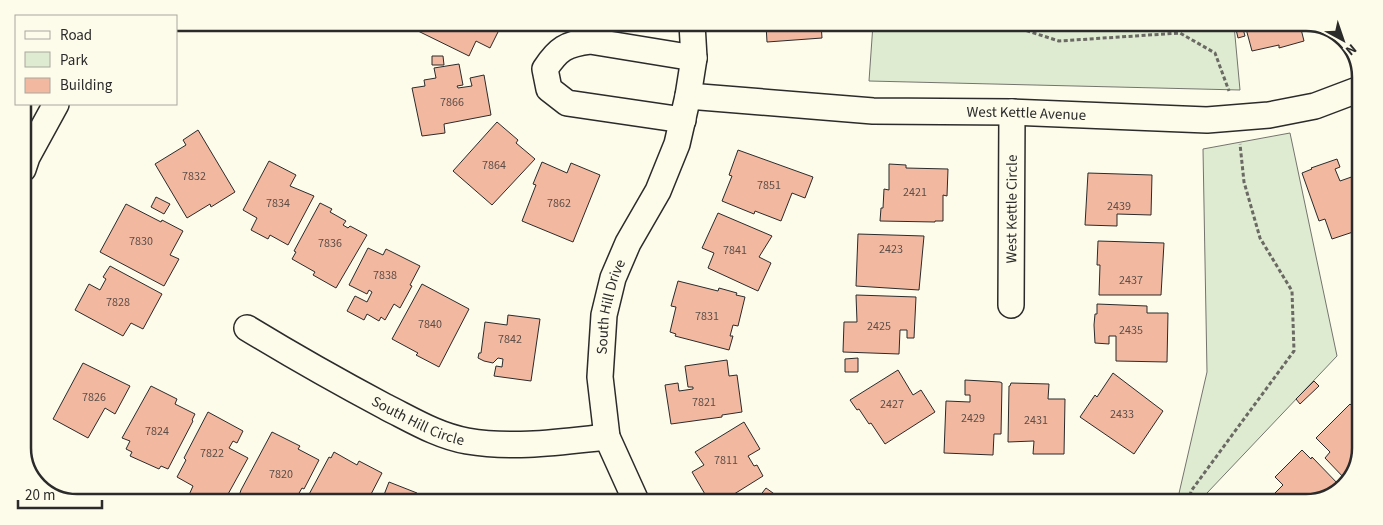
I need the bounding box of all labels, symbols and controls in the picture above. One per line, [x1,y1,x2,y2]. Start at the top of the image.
legend [15,15,178,105]
north arrow [1318,15,1368,65]
text: Road [60,25,92,46]
text: N [1341,39,1361,60]
text: Park [60,50,89,71]
text: Building [60,75,113,96]
house number: 7866 [440,94,464,111]
street label: West Kettle Avenue [966,102,1087,126]
street label: West Kettle Circle [1001,155,1023,263]
house number: 7864 [482,157,506,174]
house number: 7832 [182,168,206,185]
house number: 7851 [757,177,781,194]
house number: 2421 [903,184,927,201]
house number: 7834 [266,195,290,212]
house number: 7862 [547,195,571,212]
house number: 2439 [1107,198,1131,215]
house number: 7830 [129,233,153,250]
house number: 7836 [318,235,342,252]
house number: 2423 [879,241,903,258]
house number: 7841 [723,242,747,259]
street label: South Hill Drive [591,256,631,355]
house number: 7838 [373,267,397,284]
house number: 2437 [1119,272,1143,289]
house number: 7828 [106,294,130,311]
house number: 7831 [695,308,719,325]
house number: 7840 [418,316,442,333]
house number: 2425 [867,318,891,335]
house number: 2435 [1119,322,1143,339]
house number: 7842 [498,331,522,348]
house number: 7826 [82,389,106,406]
street label: South Hill Circle [368,391,466,451]
house number: 7821 [692,394,716,411]
house number: 2427 [880,396,904,413]
house number: 2433 [1110,406,1134,423]
house number: 2429 [961,410,985,427]
house number: 2431 [1024,412,1048,429]
house number: 7824 [145,423,169,440]
house number: 7822 [200,445,224,462]
house number: 7811 [714,452,738,469]
house number: 7820 [269,466,293,483]
scale bar [18,478,101,510]
text: 20 m [25,485,55,506]

